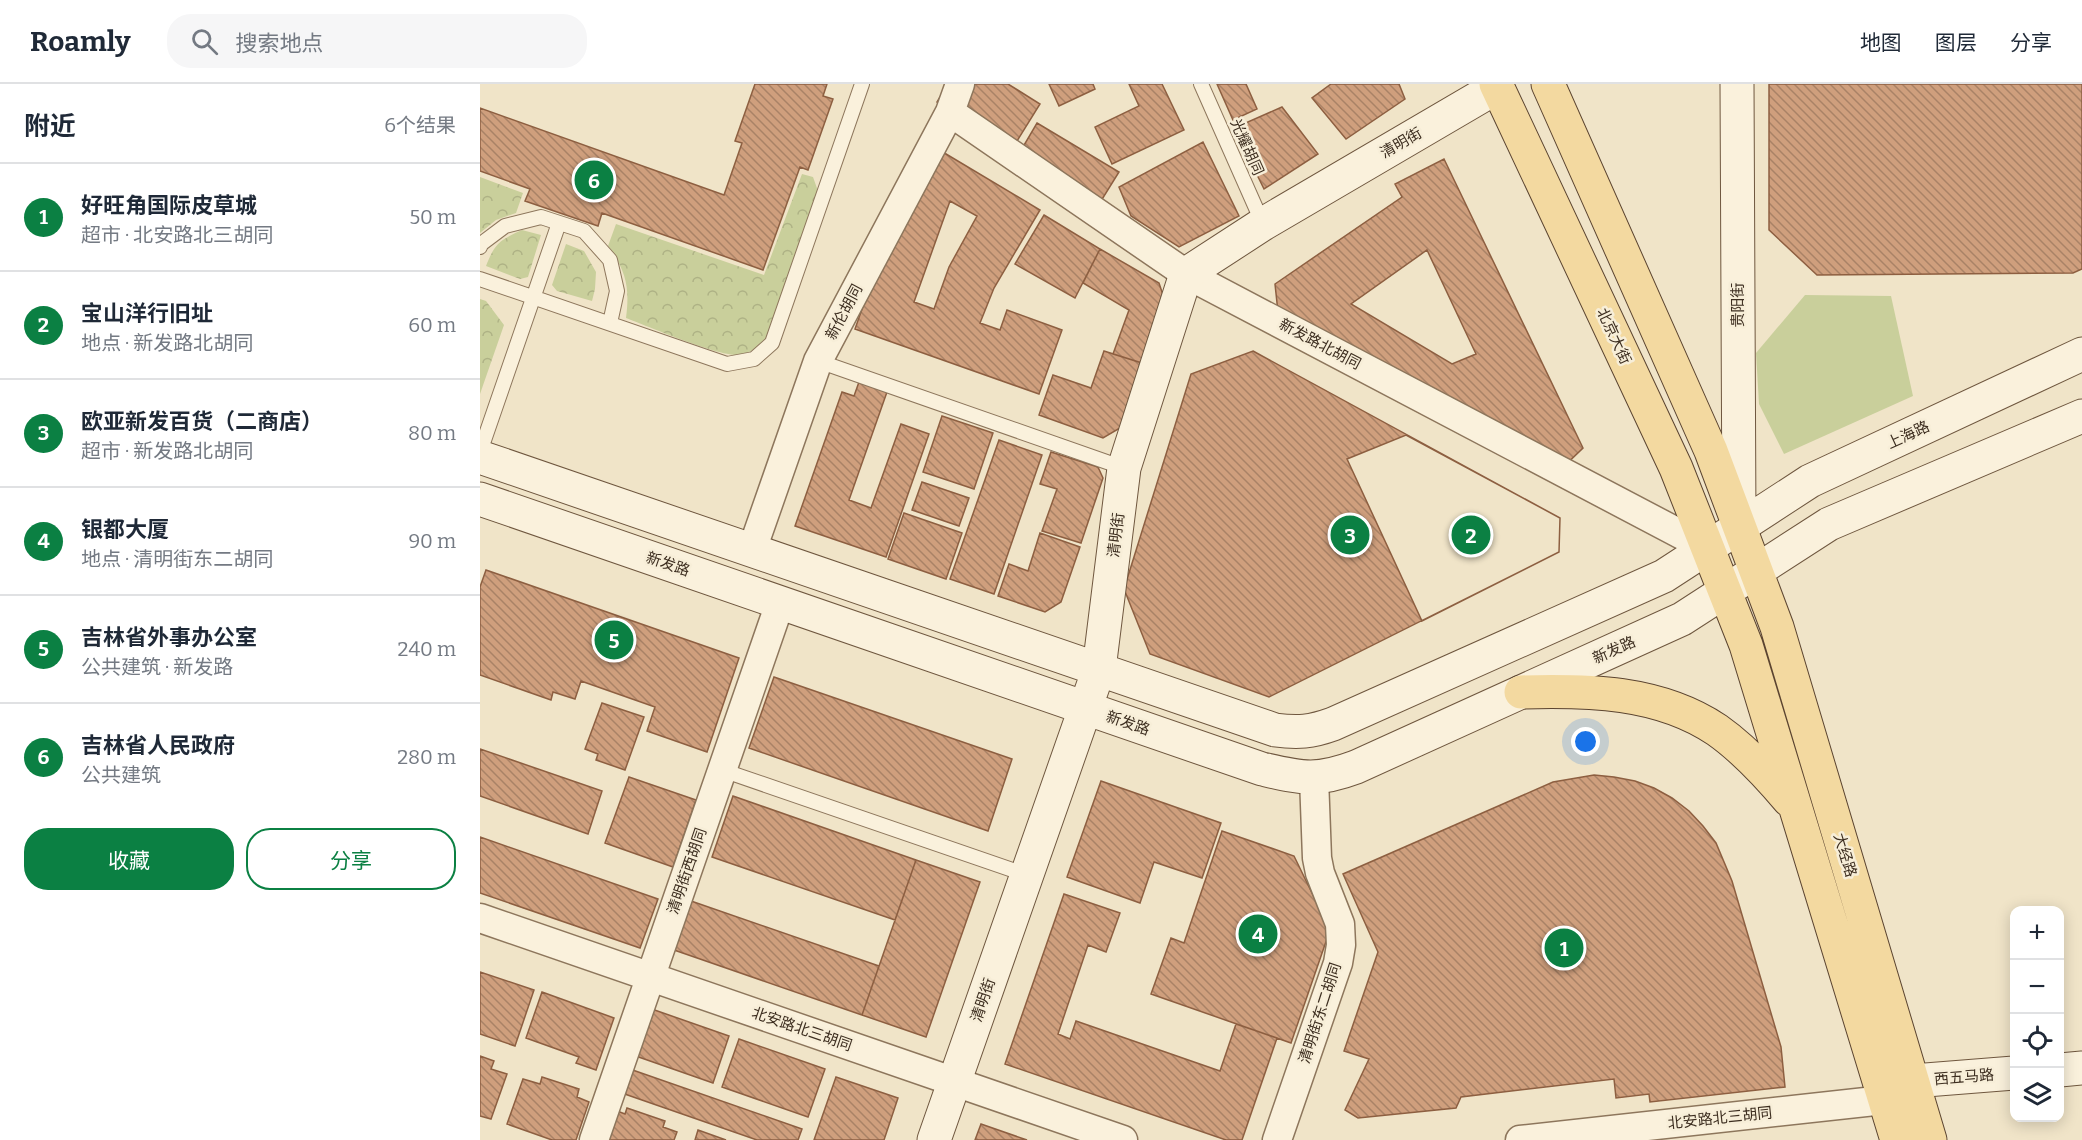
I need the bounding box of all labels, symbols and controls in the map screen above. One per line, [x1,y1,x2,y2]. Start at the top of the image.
search box [167,14,587,68]
text: Roamly [30,25,131,58]
icon: search [188,25,221,58]
text: 搜索地点 [236,30,324,57]
text: 地图 [1860,30,1902,56]
text: 图层 [1935,30,1977,56]
text: 分享 [2010,30,2052,56]
text: 附近 [24,111,76,142]
text: 6个结果 [384,113,456,137]
street label: 光耀胡同 [1227,116,1267,178]
street label: 清明街 [1377,124,1425,162]
pin: 6 [574,158,614,202]
text: 好旺角国际皮草城 [81,192,257,219]
text: 1 [39,205,48,229]
text: 50 m [409,205,456,229]
text: 超市 · 北安路北三胡同 [81,223,273,247]
street label: 新伦胡同 [822,281,866,343]
street label: 贵阳街 [1729,282,1747,328]
text: 宝山洋行旧址 [81,300,213,327]
street label: 北京大街 [1593,305,1635,367]
text: 2 [38,313,49,337]
text: 60 m [408,313,456,337]
street label: 新发路北胡同 [1276,315,1364,373]
text: 地点 · 新发路北胡同 [81,331,253,355]
text: 欧亚新发百货（二商店） [81,408,323,435]
street label: 上海路 [1884,417,1932,453]
text: 3 [38,421,49,445]
text: 80 m [408,421,456,445]
text: 超市 · 新发路北胡同 [81,439,253,463]
street label: 清明街 [1104,512,1128,558]
pin: 3 [1330,512,1370,558]
pin: 2 [1452,512,1490,558]
text: 银都大厦 [81,516,169,543]
text: 4 [37,529,50,553]
text: 90 m [408,529,456,553]
text: 地点 · 清明街东二胡同 [81,547,273,571]
street label: 新发路 [644,548,692,580]
pin: 5 [594,618,634,662]
text: 吉林省外事办公室 [81,624,257,651]
street label: 新发路 [1590,633,1638,667]
text: 5 [38,637,49,661]
text: 240 m [398,637,456,661]
text: 公共建筑 · 新发路 [81,655,233,679]
street label: 新发路 [1104,707,1152,739]
your location [1571,727,1600,756]
text: 吉林省人民政府 [81,732,235,759]
text: 6 [38,745,49,769]
text: 280 m [397,745,456,769]
text: 公共建筑 [81,763,161,787]
street label: 清明街西胡同 [664,826,710,916]
button: 收藏 [24,828,234,890]
button: 分享 [246,828,456,890]
street label: 大经路 [1830,831,1860,879]
map controls [2010,906,2064,1122]
button: + [2010,906,2064,960]
pin: 4 [1238,912,1278,956]
pin: 1 [1544,926,1584,970]
street label: 清明街东二胡同 [1295,960,1345,1066]
button: − [2010,960,2064,1014]
street label: 清明街 [967,976,999,1024]
street label: 北安路北三胡同 [749,1003,855,1055]
button: locate [2010,1014,2064,1068]
street label: 西五马路 [1933,1065,1995,1089]
button: layers [2010,1068,2064,1122]
street label: 北安路北三胡同 [1667,1104,1773,1132]

